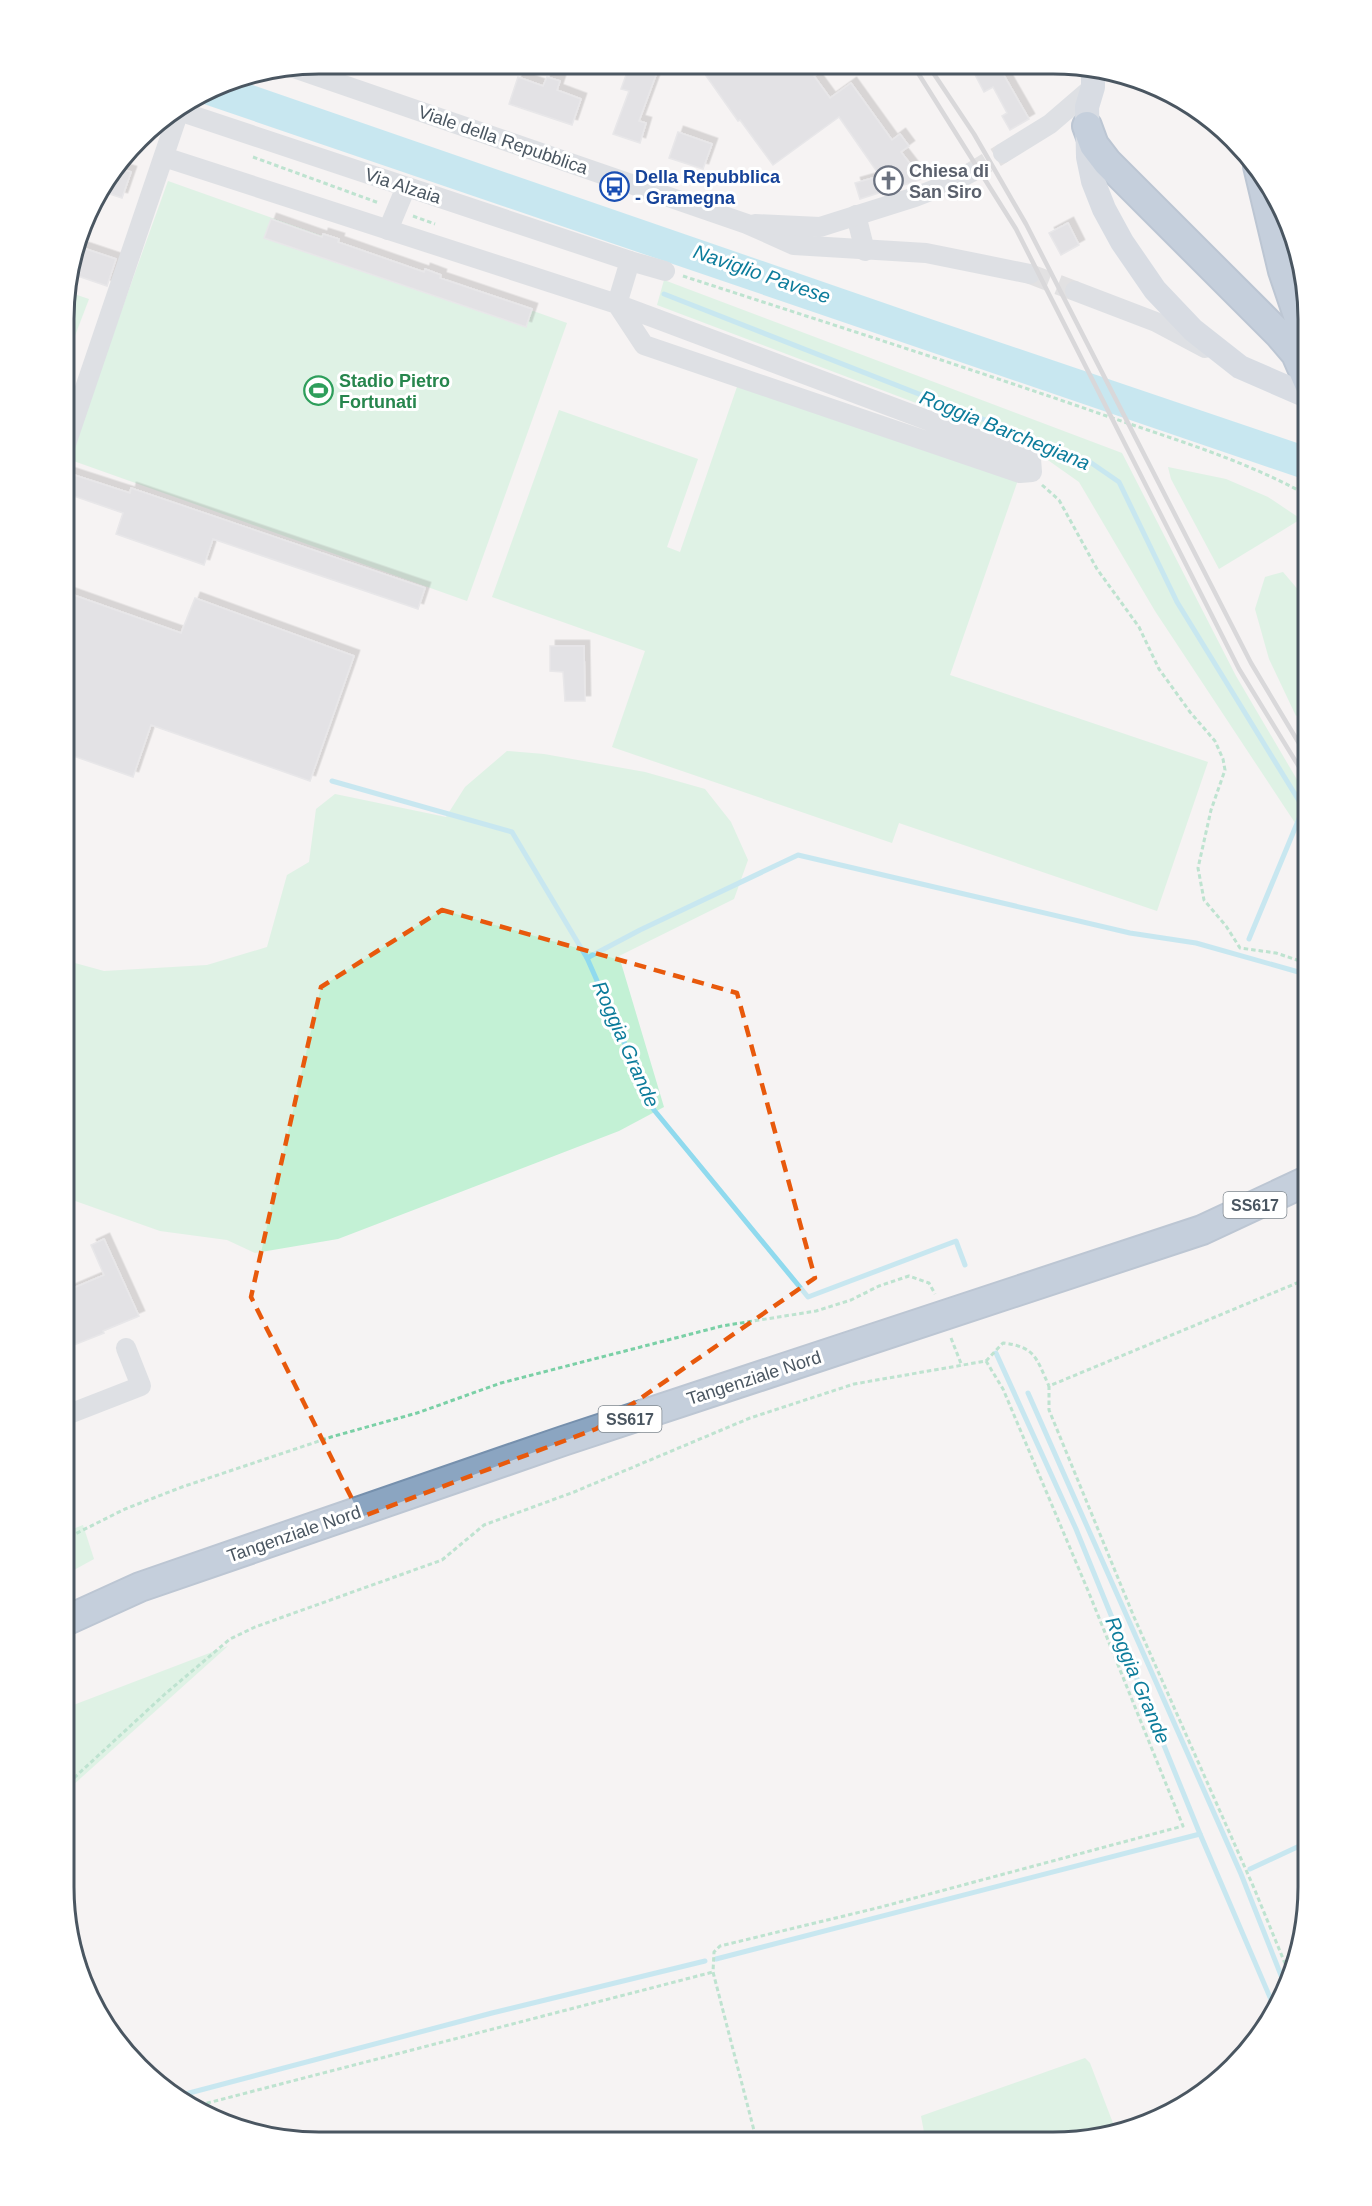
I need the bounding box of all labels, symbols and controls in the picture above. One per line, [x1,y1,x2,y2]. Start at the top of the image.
street label: Viale della Repubblica [416,102,591,179]
place label: Chiesa di San Siro [909,161,989,202]
street label: Via Alzaia [362,164,444,208]
church icon: Chiesa di San Siro [872,165,904,197]
place label: Della Repubblica - Gramegna [635,167,781,208]
bus stop icon: Della Repubblica - Gramegna [598,171,630,203]
water label: Naviglio Pavese [691,240,833,308]
place label: Stadio Pietro Fortunati [339,371,450,412]
sports icon: Stadio Pietro Fortunati [302,375,334,407]
water label: Roggia Barchegiana [917,386,1093,474]
water label: Roggia Grande [588,978,664,1110]
road number: SS617 [1224,1192,1286,1218]
street label: Tangenziale Nord [684,1347,824,1409]
road number: SS617 [598,1406,662,1432]
street label: Tangenziale Nord [225,1502,363,1566]
water label: Roggia Grande [1101,1613,1175,1747]

